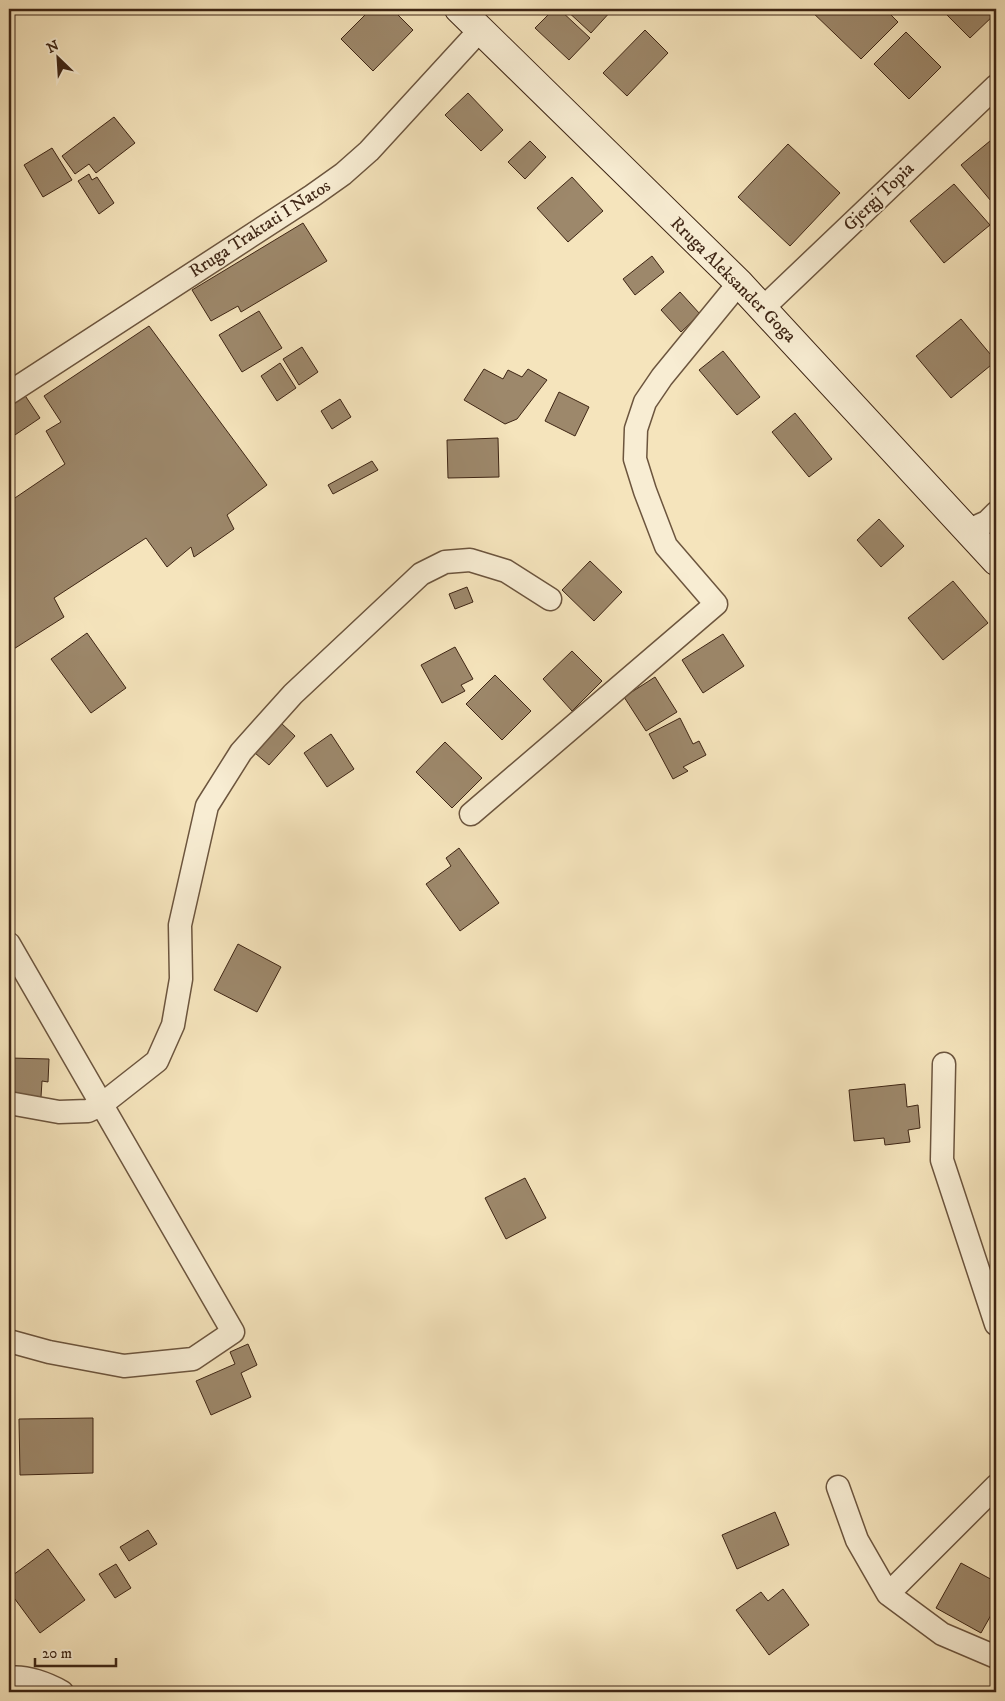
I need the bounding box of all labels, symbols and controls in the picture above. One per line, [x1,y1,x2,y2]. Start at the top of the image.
north arrow [32,32,82,82]
text: N [44,36,62,58]
street label: Gjergj Topia [839,158,919,236]
street label: Rruga Traktati I Natos [185,175,335,283]
street label: Rruga Aleksander Goga [666,213,801,348]
scale bar [35,1636,116,1668]
text: 20 m [42,1644,72,1663]

